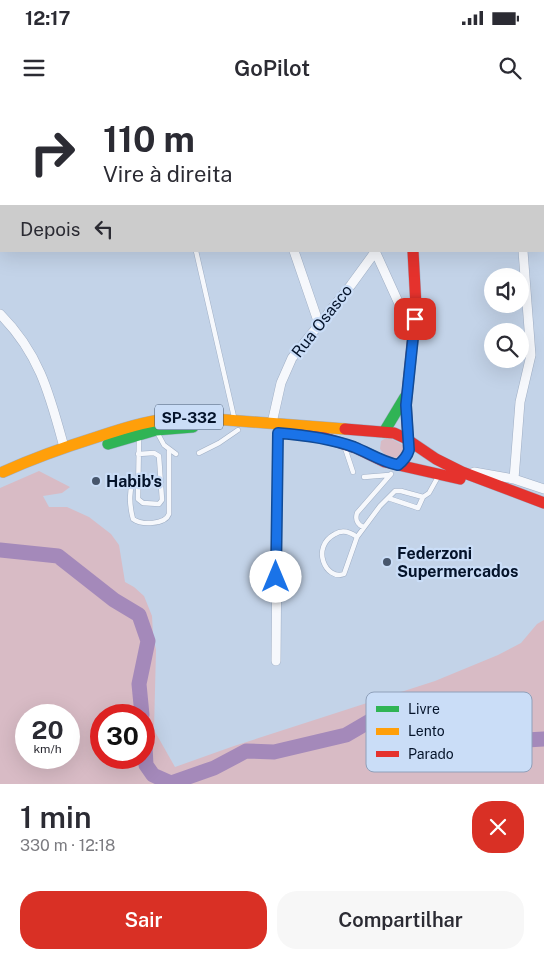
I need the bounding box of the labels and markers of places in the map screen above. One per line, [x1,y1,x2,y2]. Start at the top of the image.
pin [394,298,436,340]
place label: Habib's [106,472,162,491]
marker: Habib's [90,475,102,487]
place label: Federzoni Supermercados [397,544,518,581]
marker: Federzoni Supermercados [381,556,393,568]

